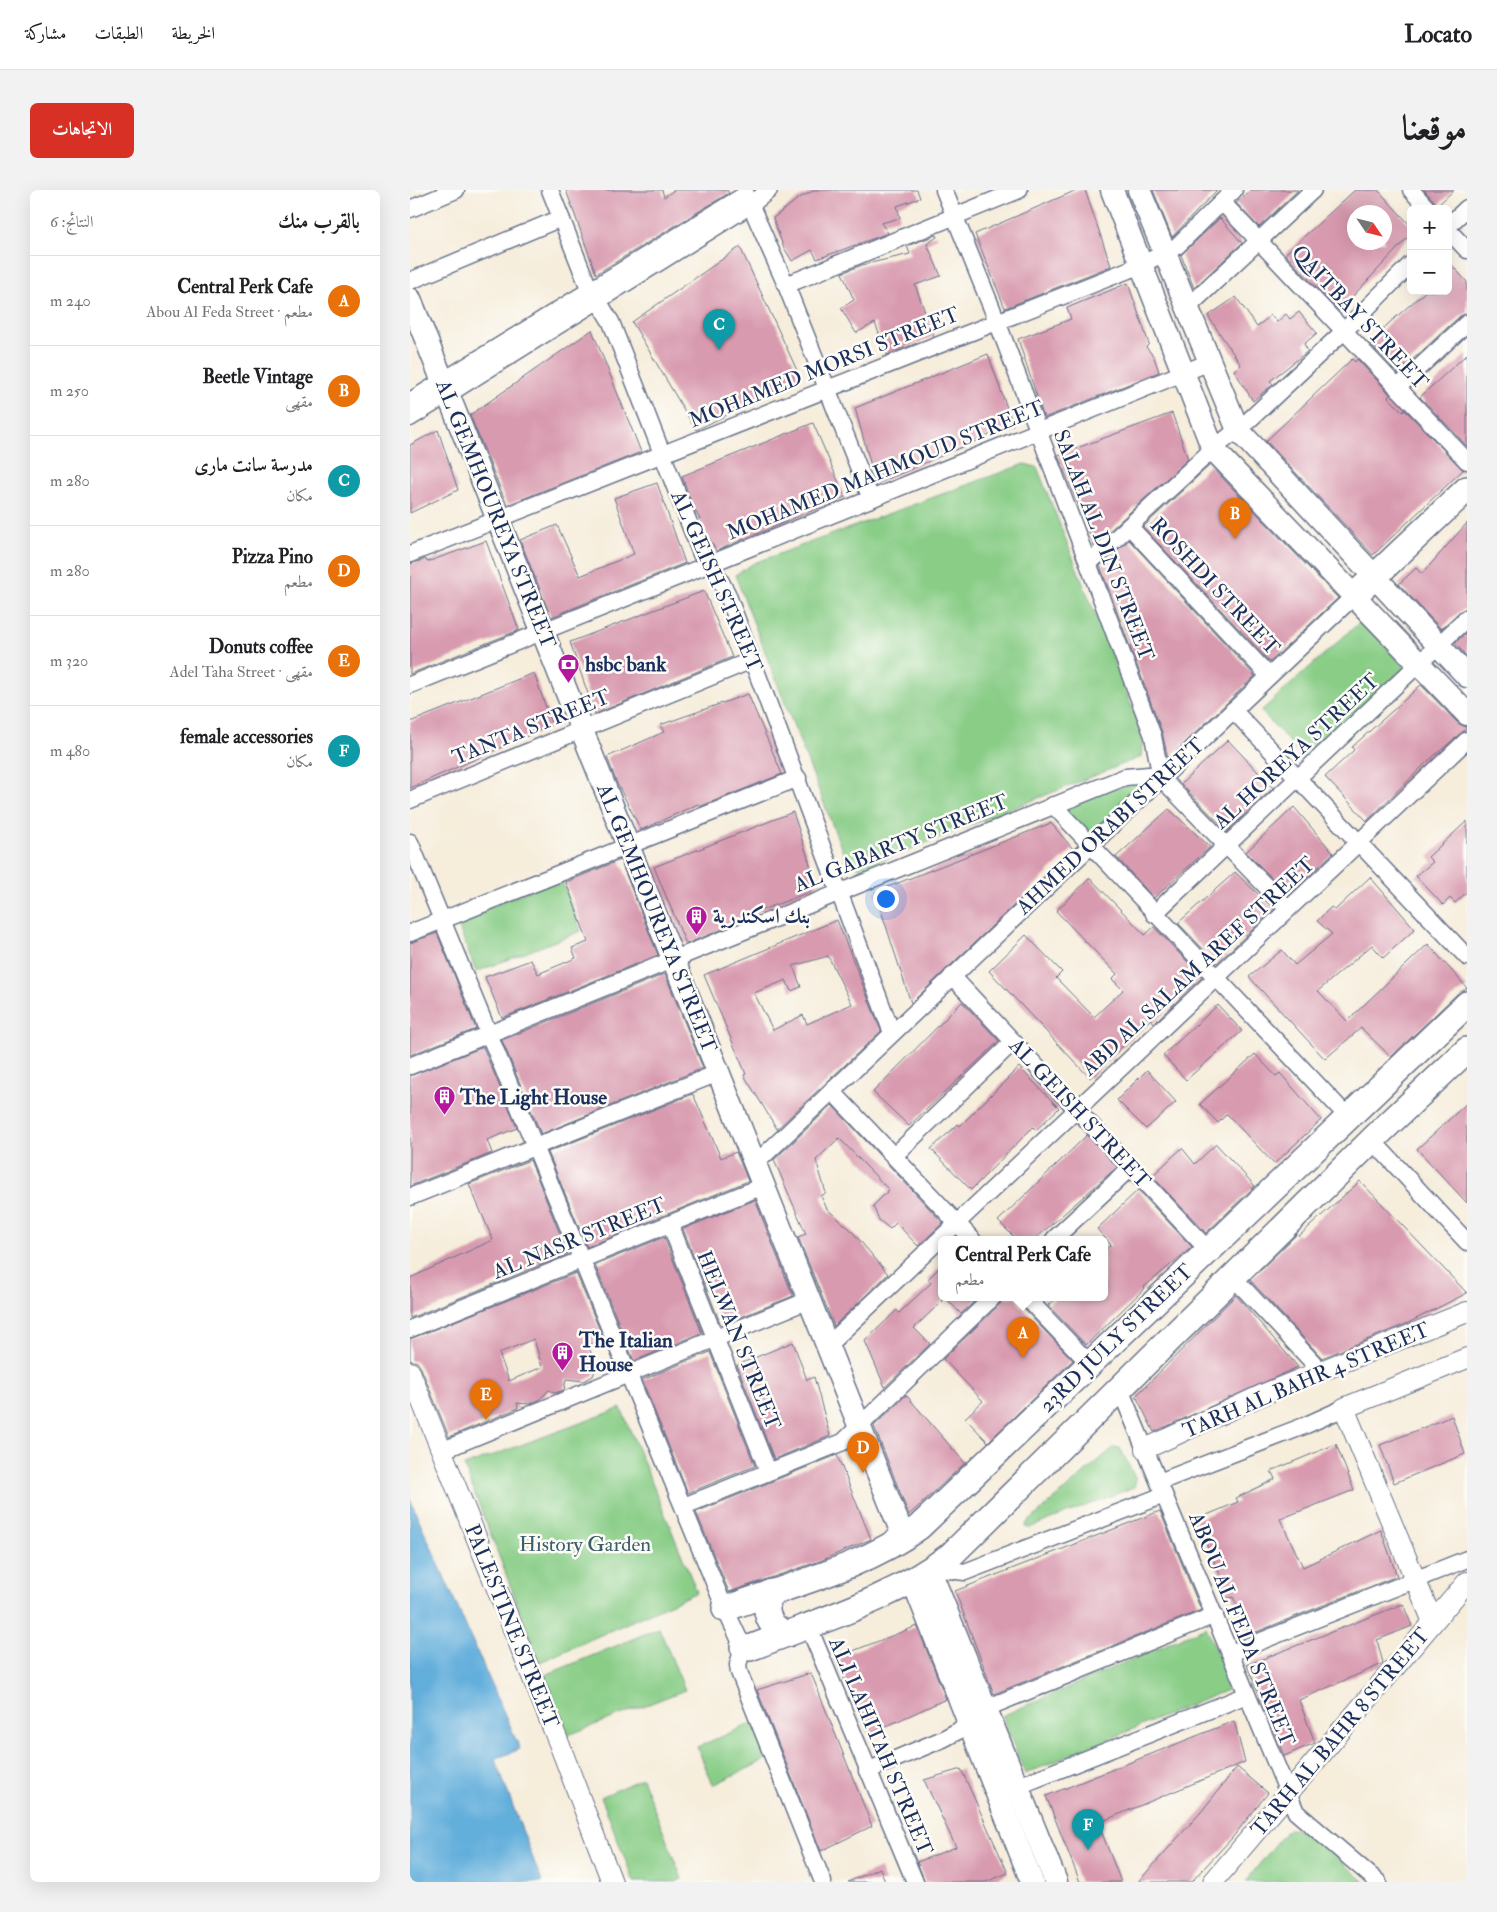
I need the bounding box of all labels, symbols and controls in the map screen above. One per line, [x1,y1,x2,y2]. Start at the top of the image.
text: Locato [1404,19,1472,50]
text: مشاركة [25,22,66,45]
text: الطبقات [94,22,143,45]
text: الخريطة [171,22,215,45]
button: الاتجاهات [30,103,134,158]
text: موقعنا [1402,106,1467,150]
north arrow [1347,205,1392,250]
map controls [1407,205,1452,295]
button: + [1407,205,1452,250]
text: بالقرب منك [278,208,360,235]
text: النتائج: 6 [50,212,94,232]
street label: QAITBAY STREET [1286,239,1434,396]
button: − [1407,250,1452,295]
text: Central Perk Cafe [177,275,313,299]
text: 240 m [50,291,91,311]
text: A [339,291,349,311]
street label: MOHAMED MORSI STREET [685,301,964,434]
text: مطعم · Abou Al Feda Street [146,302,313,322]
pin: C [703,309,735,350]
text: Beetle Vintage [202,365,313,389]
street label: AL GEMHOUREYA STREET [429,375,562,653]
text: 250 m [50,381,89,401]
text: B [339,381,349,401]
text: مقهى [285,392,313,412]
street label: MOHAMED MAHMOUD STREET [723,394,1048,547]
street label: SALAH AL DIN STREET [1047,426,1160,665]
text: مدرسة سانت مارى [194,453,313,477]
text: 280 m [50,471,90,491]
text: C [338,471,350,491]
street label: AL GEISH STREET [664,485,769,676]
text: مكان [286,486,313,506]
pin: B [1219,498,1251,539]
street label: ROSHDI STREET [1144,512,1286,661]
text: Pizza Pino [232,545,313,569]
text: 280 m [50,561,90,581]
text: D [337,561,351,581]
text: مطعم [284,572,313,592]
text: Donuts coffee [209,635,313,659]
text: 320 m [50,651,88,671]
text: E [338,651,350,671]
place label: hsbc bank [585,651,667,678]
bank icon: hsbc bank [557,652,581,683]
text: مقهى · Adel Taha Street [169,662,313,682]
street label: AL HOREYA STREET [1207,667,1385,836]
street label: TANTA STREET [448,683,615,771]
text: female accessories [180,725,313,749]
street label: AHMED ORABI STREET [1010,732,1210,921]
text: 480 m [50,741,90,761]
text: F [339,741,349,761]
text: مكان [286,752,313,772]
street label: AL GEMHOUREYA STREET [590,779,723,1057]
street label: AL GABARTY STREET [789,788,1013,899]
street label: ABD AL SALAM AREF STREET [1075,851,1321,1082]
your location [873,886,899,912]
place label: بنك اسكندرية [713,903,810,930]
building icon: بنك اسكندرية [685,904,709,935]
street label: AL GEISH STREET [1002,1032,1157,1194]
place label: The Light House [459,1084,607,1111]
building icon: The Light House [432,1085,456,1116]
street label: AL NASR STREET [488,1191,670,1286]
popup [938,1236,1108,1301]
text: Central Perk Cafe [955,1243,1091,1267]
street label: HELWAN STREET [690,1247,787,1434]
street label: 23RD JULY STREET [1034,1258,1199,1419]
text: مطعم [955,1270,984,1290]
street label: TARH AL BAHR 4 STREET [1179,1316,1434,1445]
pin: A [1007,1317,1039,1358]
place label: The Italian House [578,1327,673,1378]
building icon: The Italian House [551,1340,575,1371]
pin: E [470,1379,502,1420]
pin: D [847,1432,879,1473]
street label: ABOU AL FEDA STREET [1182,1507,1301,1751]
street label: PALESTINE STREET [458,1520,565,1732]
park label: History Garden [519,1531,651,1558]
street label: TARH AL BAHR 8 STREET [1245,1622,1436,1842]
street label: ALI LAHITAH STREET [822,1632,939,1860]
pin: F [1072,1809,1104,1850]

